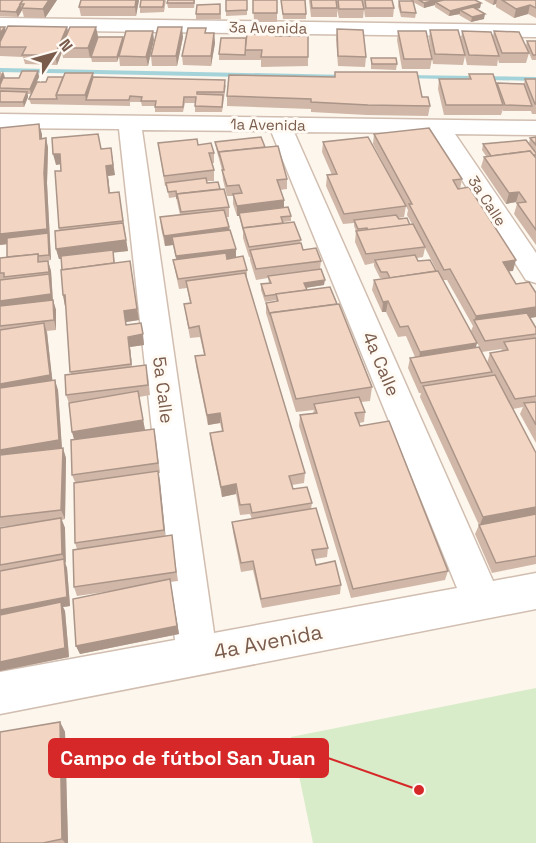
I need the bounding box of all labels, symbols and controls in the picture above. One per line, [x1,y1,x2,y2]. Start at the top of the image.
street label: 3a Avenida [229,17,308,38]
north arrow [24,24,84,84]
text: N [54,35,77,56]
street label: 1a Avenida [230,114,306,135]
street label: 3a Calle [464,172,511,229]
street label: 4a Calle [358,328,405,399]
street label: 5a Calle [148,355,179,425]
street label: 4a Avenida [211,618,325,665]
callout: Campo de fútbol San Juan [49,739,328,777]
text: Campo de fútbol San Juan [60,745,316,771]

